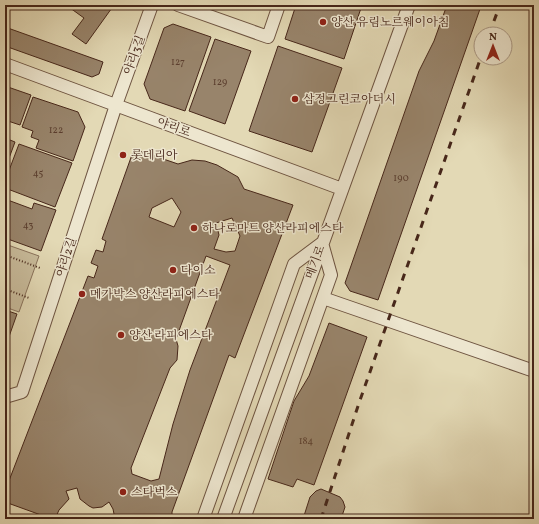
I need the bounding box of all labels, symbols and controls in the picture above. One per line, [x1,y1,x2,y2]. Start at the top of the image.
place label: 양산 유림노르웨이아침 [331,15,449,31]
marker: 양산 유림노르웨이아침 [318,17,328,27]
north arrow [473,26,513,66]
text: N [489,30,497,45]
street label: 야리3길 [120,33,149,77]
house number: 127 [171,55,185,69]
house number: 129 [213,75,227,89]
place label: 삼정그린코아더시 [303,92,396,108]
marker: 삼정그린코아더시 [290,94,300,104]
street label: 야리로 [155,114,193,142]
house number: 122 [49,123,63,137]
place label: 롯데리아 [131,148,178,164]
marker: 롯데리아 [118,150,128,160]
house number: 45 [33,166,43,180]
house number: 190 [393,171,409,185]
house number: 43 [23,218,33,232]
place label: 하나로마트 양산라피에스타 [202,221,344,237]
marker: 하나로마트 양산라피에스타 [189,223,199,233]
street label: 야리2길 [53,235,81,279]
street label: 메기로 [302,243,330,281]
place label: 다이소 [181,263,216,279]
marker: 다이소 [168,265,178,275]
place label: 메가박스 양산라피에스타 [90,287,220,303]
marker: 메가박스 양산라피에스타 [77,289,87,299]
place label: 양산 라피에스타 [129,328,213,344]
marker: 양산 라피에스타 [116,330,126,340]
house number: 184 [299,434,313,448]
place label: 스타벅스 [131,485,178,501]
marker: 스타벅스 [118,487,128,497]

